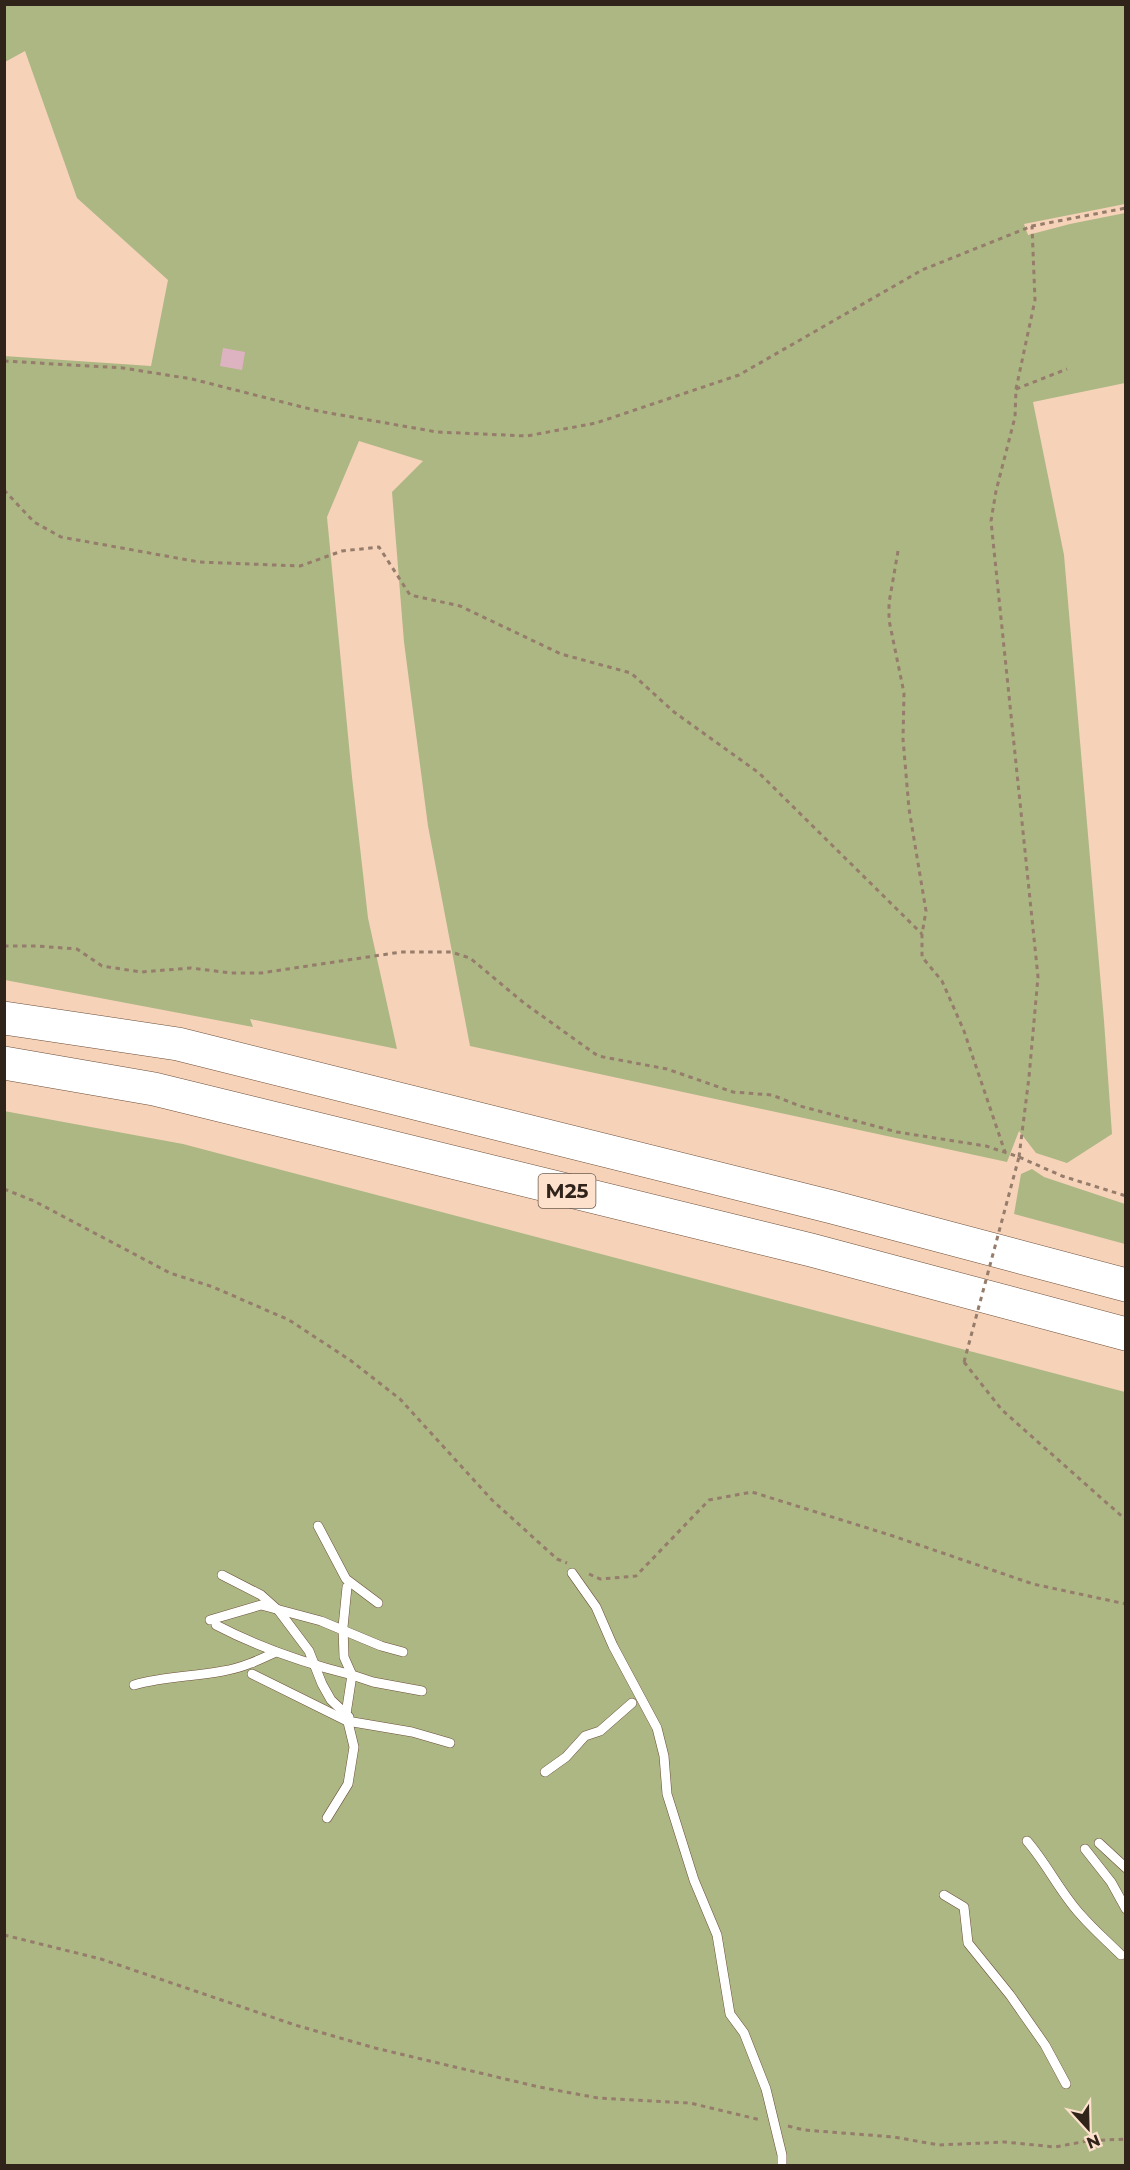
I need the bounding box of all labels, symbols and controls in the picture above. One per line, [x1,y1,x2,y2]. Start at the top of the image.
road number: M25 [538,1174,596,1208]
north arrow [1058,2098,1118,2158]
text: N [1084,2130,1103,2153]

